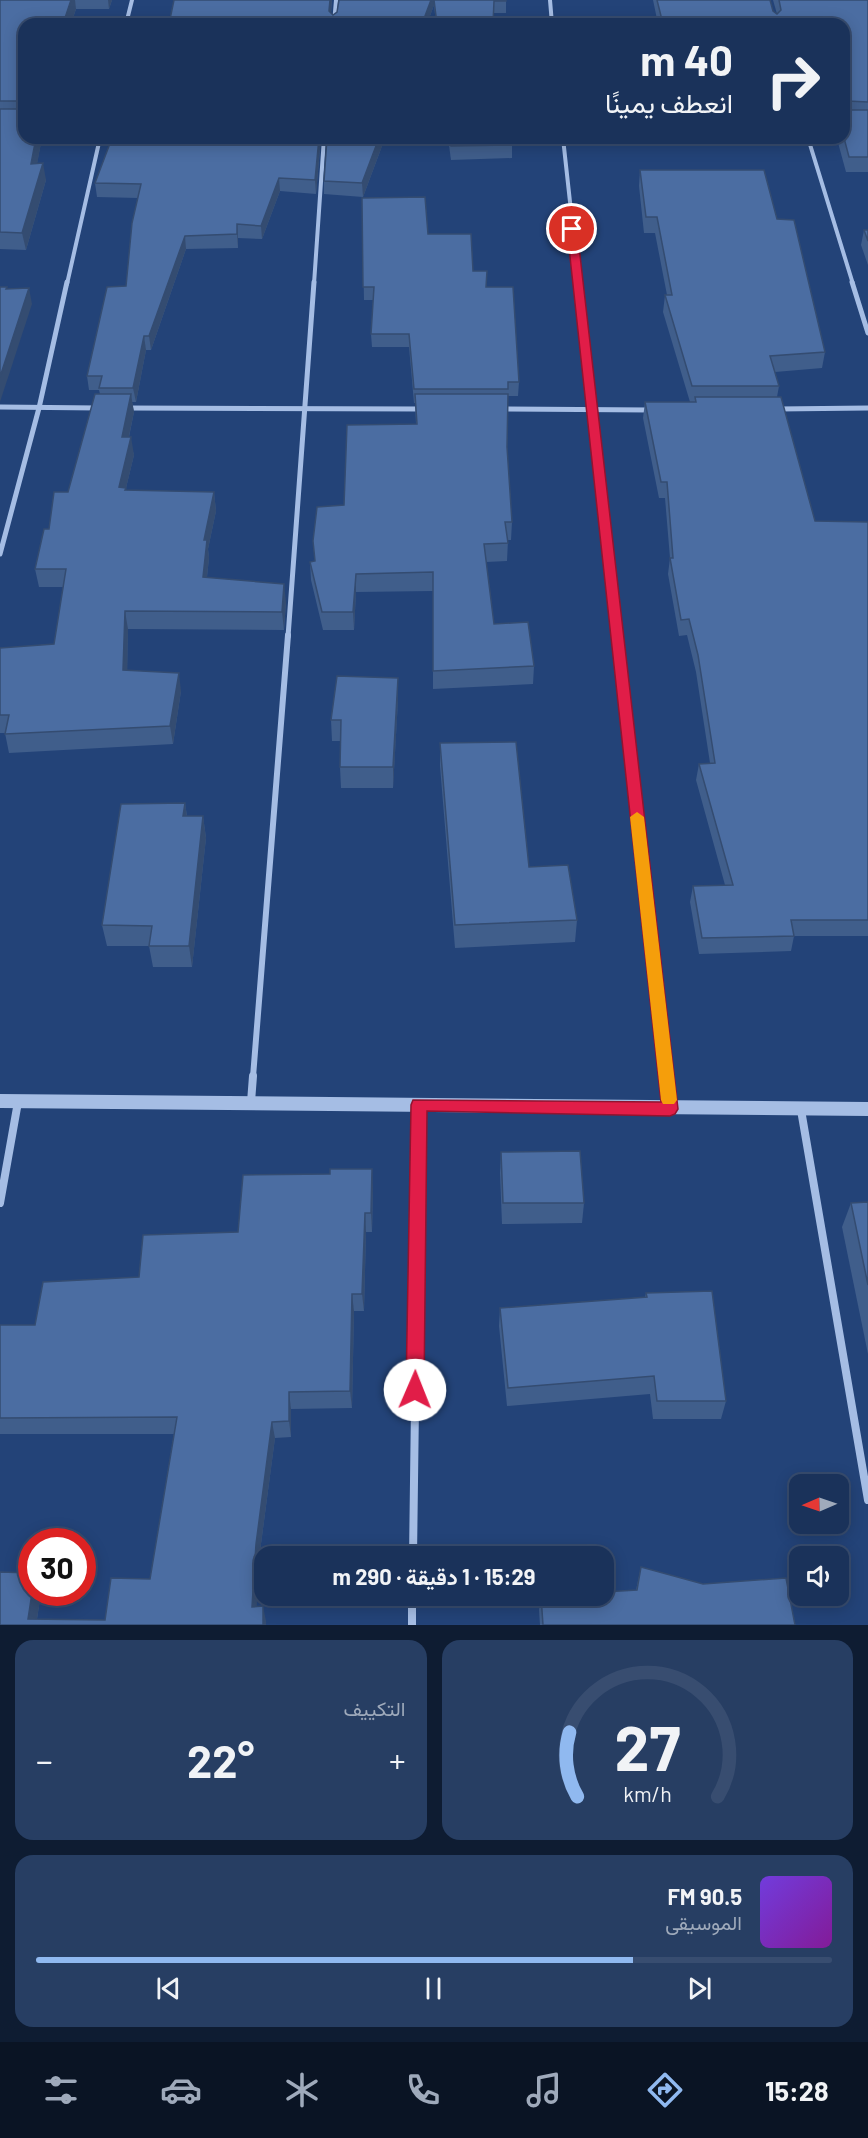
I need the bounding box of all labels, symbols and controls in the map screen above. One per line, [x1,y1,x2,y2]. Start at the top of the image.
text: 40 m [640,34,733,84]
icon: right [754,42,832,120]
text: انعطف يمينًا [605,86,733,118]
pin [546,203,597,254]
icon: arrive [555,212,588,245]
position arrow [383,1358,447,1422]
north arrow [789,1474,849,1534]
map controls [789,1474,849,1606]
speed limit sign: 30 [18,1528,96,1606]
button: sound [789,1546,849,1606]
text: 15:29 · 1 دقيقة · 290 m [332,1563,536,1589]
text: التكييف [343,1696,406,1720]
text: 27 [614,1709,680,1783]
text: 22° [187,1733,254,1787]
text: − [36,1740,53,1780]
text: + [389,1740,405,1780]
text: km/h [623,1781,672,1806]
text: 90.5 FM [668,1883,742,1909]
text: الموسيقى [665,1910,742,1934]
icon: previous [152,1972,185,2005]
icon: pause [417,1972,450,2005]
icon: next [683,1972,716,2005]
icon: filters [40,2069,82,2111]
icon: car [160,2069,202,2111]
icon: climate [281,2069,323,2111]
icon: phone [402,2069,444,2111]
icon: music [523,2069,565,2111]
icon: directions [644,2069,686,2111]
text: 15:28 [765,2074,829,2106]

